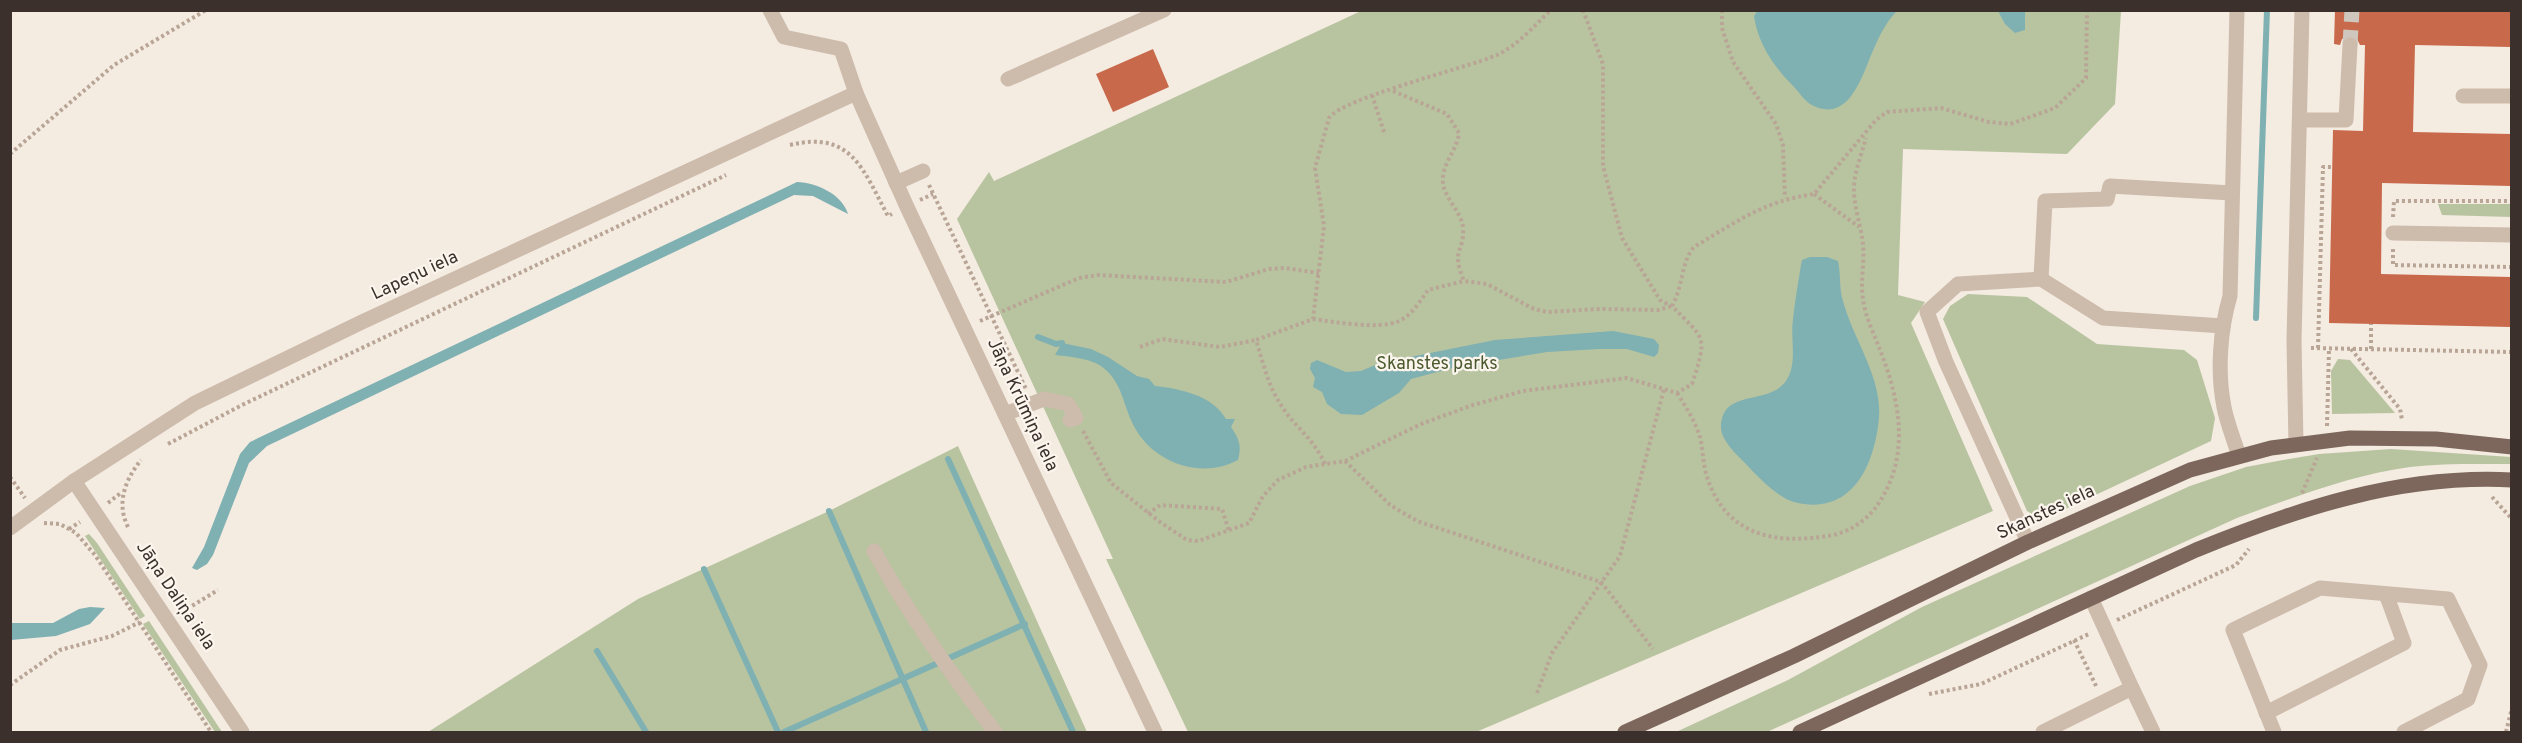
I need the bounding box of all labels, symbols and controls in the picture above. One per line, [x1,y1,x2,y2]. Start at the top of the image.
street label: Lapeņu iela [368,246,462,306]
street label: Jāņa Krūmiņa iela [981,335,1063,475]
park label: Skanstes parks [1376,353,1498,376]
street label: Skanstes iela [1993,480,2099,546]
street label: Jāņa Daliņa iela [130,537,220,655]

